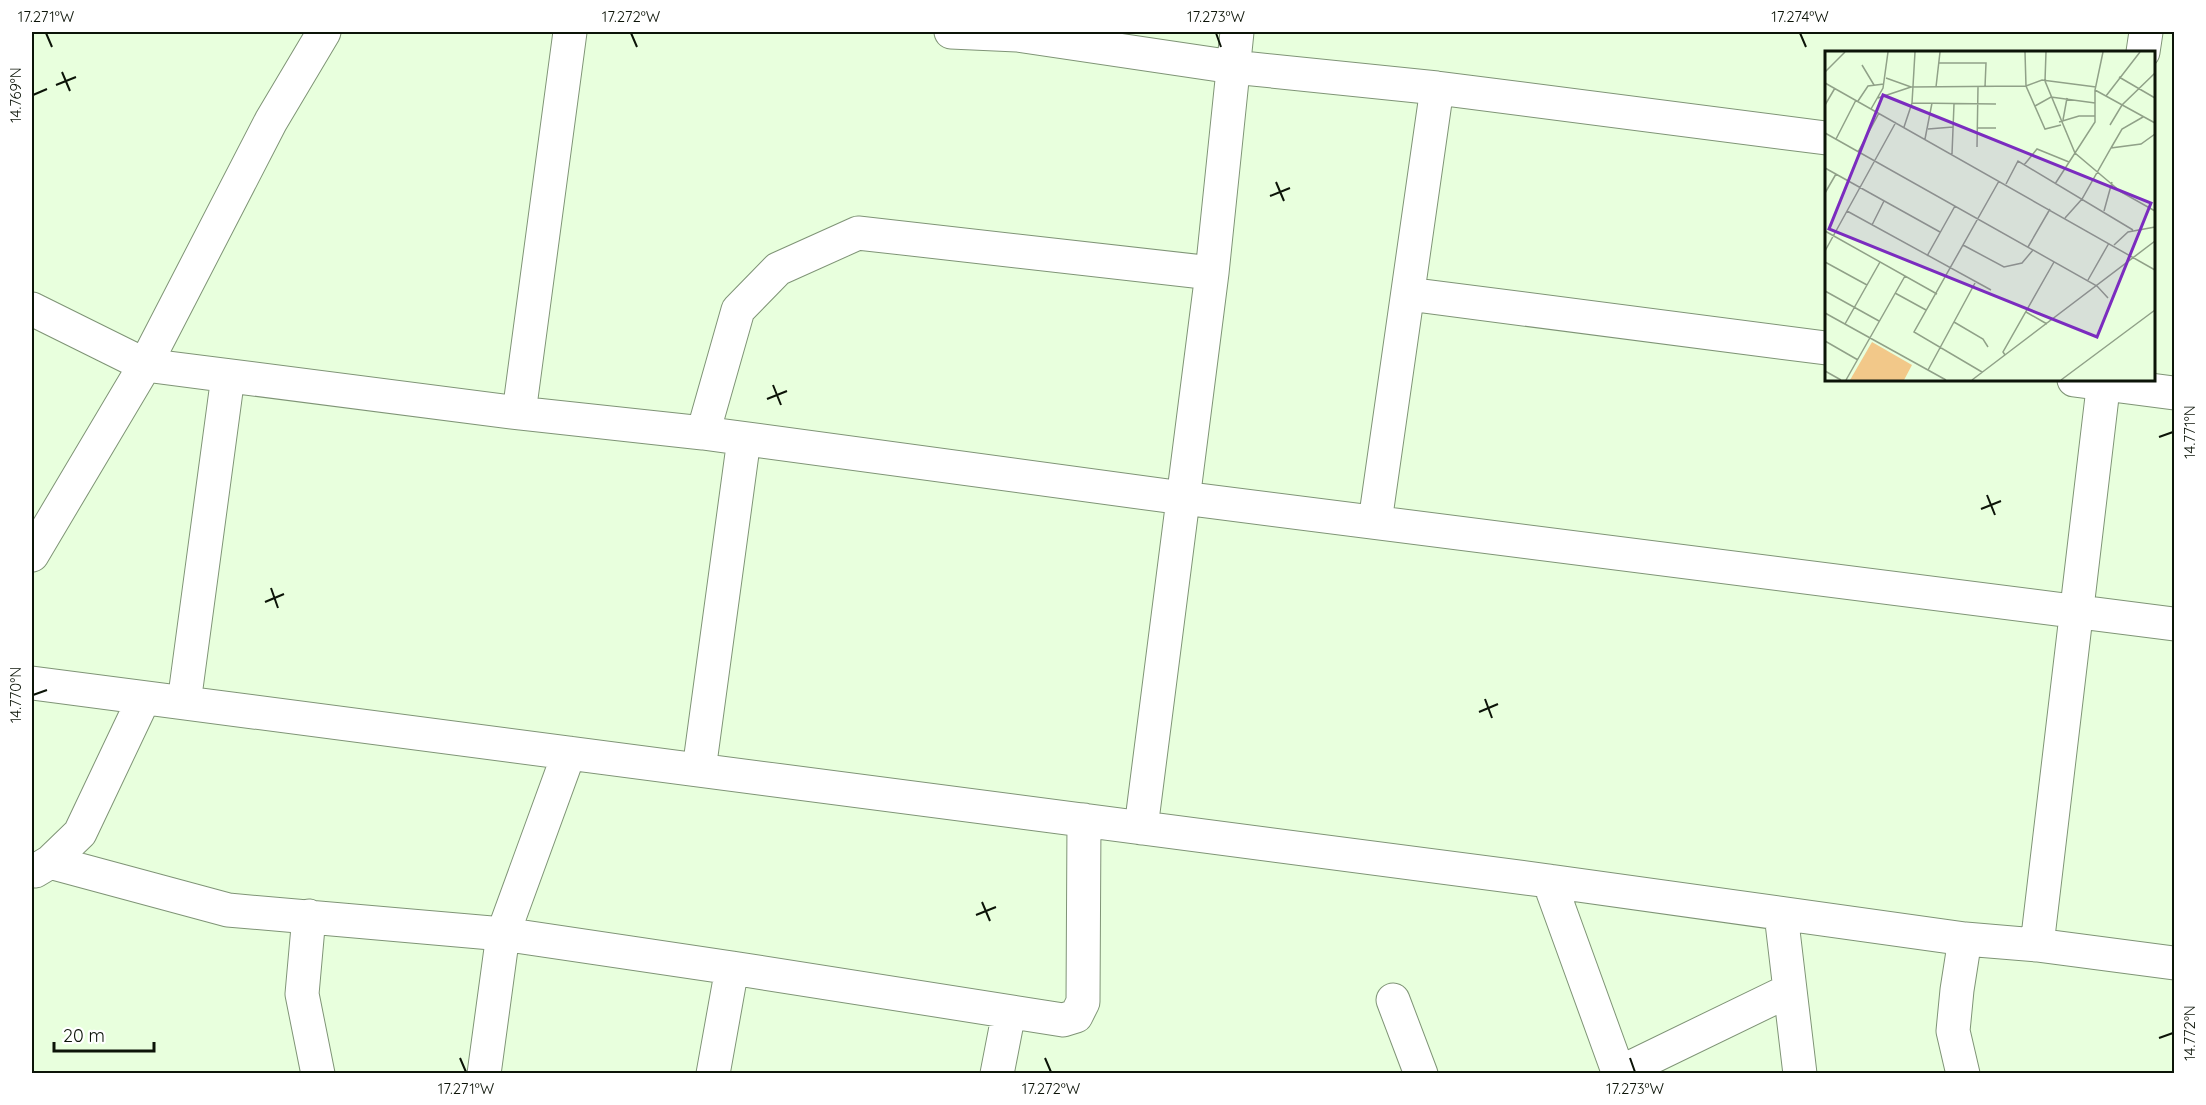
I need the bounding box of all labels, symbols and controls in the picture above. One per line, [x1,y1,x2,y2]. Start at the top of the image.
text: 17.271°W [18,7,75,26]
text: 17.272°W [602,7,661,26]
text: 17.273°W [1187,7,1246,26]
text: 17.274°W [1771,7,1829,26]
inset map [1825,51,2155,381]
text: 14.769°N [6,67,25,123]
text: 14.771°N [2180,405,2199,459]
text: 14.770°N [6,667,25,723]
text: 14.772°N [2180,1005,2199,1061]
scale bar [54,1015,154,1053]
text: 20 m [63,1024,105,1047]
text: 17.271°W [438,1079,495,1098]
text: 17.272°W [1022,1079,1081,1098]
text: 17.273°W [1606,1079,1665,1098]

